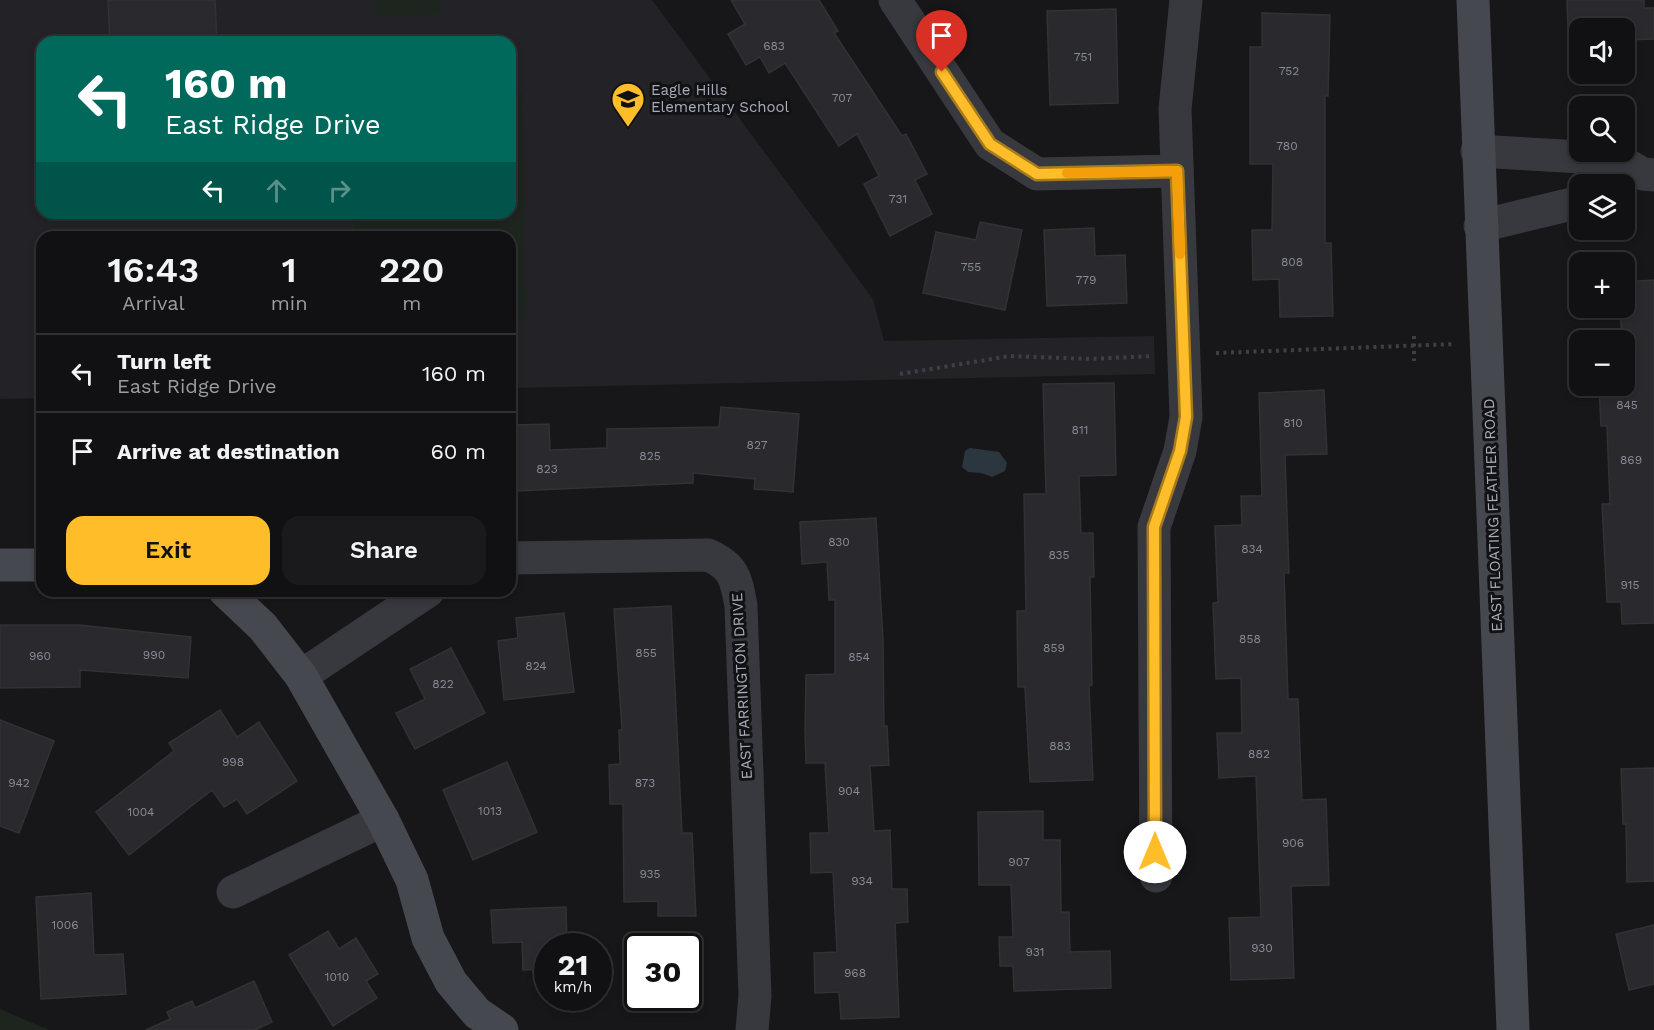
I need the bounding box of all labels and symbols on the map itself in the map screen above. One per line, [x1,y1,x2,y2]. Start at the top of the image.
pin [916,10,967,72]
house number: 683 [763,39,785,53]
house number: 751 [1074,50,1092,64]
house number: 752 [1279,64,1299,78]
school or university icon: Eagle Hills Elementary School [610,81,646,128]
place label: Eagle Hills Elementary School [651,81,790,116]
house number: 707 [832,91,852,105]
house number: 780 [1276,139,1298,153]
house number: 731 [889,192,907,206]
house number: 808 [1281,255,1303,269]
house number: 755 [961,260,981,274]
house number: 779 [1076,273,1096,287]
street label: EAST FLOATING FEATHER ROAD [1480,398,1506,632]
house number: 845 [1616,398,1638,412]
house number: 810 [1283,416,1303,430]
house number: 811 [1072,423,1088,437]
house number: 827 [747,438,768,452]
house number: 825 [639,449,661,463]
house number: 869 [1620,453,1642,467]
house number: 823 [536,462,558,476]
house number: 830 [828,535,850,549]
house number: 834 [1241,542,1263,556]
house number: 835 [1048,548,1070,562]
house number: 915 [1620,578,1640,592]
street label: EAST FARRINGTON DRIVE [728,592,756,780]
house number: 858 [1239,632,1261,646]
house number: 859 [1043,641,1065,655]
house number: 855 [635,646,657,660]
house number: 990 [143,648,165,662]
house number: 960 [29,649,51,663]
house number: 854 [848,650,870,664]
house number: 824 [525,659,547,673]
house number: 822 [432,677,454,691]
house number: 883 [1049,739,1071,753]
house number: 882 [1248,747,1270,761]
house number: 998 [222,755,244,769]
house number: 942 [8,776,30,790]
house number: 873 [635,776,655,790]
house number: 904 [838,784,860,798]
house number: 1013 [478,804,502,818]
house number: 1004 [128,805,154,819]
position arrow [1123,820,1187,884]
house number: 906 [1282,836,1304,850]
house number: 907 [1008,855,1030,869]
house number: 935 [639,867,661,881]
house number: 934 [851,874,873,888]
house number: 1006 [52,918,78,932]
speed limit sign: 30 [624,933,702,1011]
house number: 930 [1251,941,1273,955]
house number: 931 [1026,945,1044,959]
house number: 968 [844,966,866,980]
house number: 1010 [325,970,349,984]

